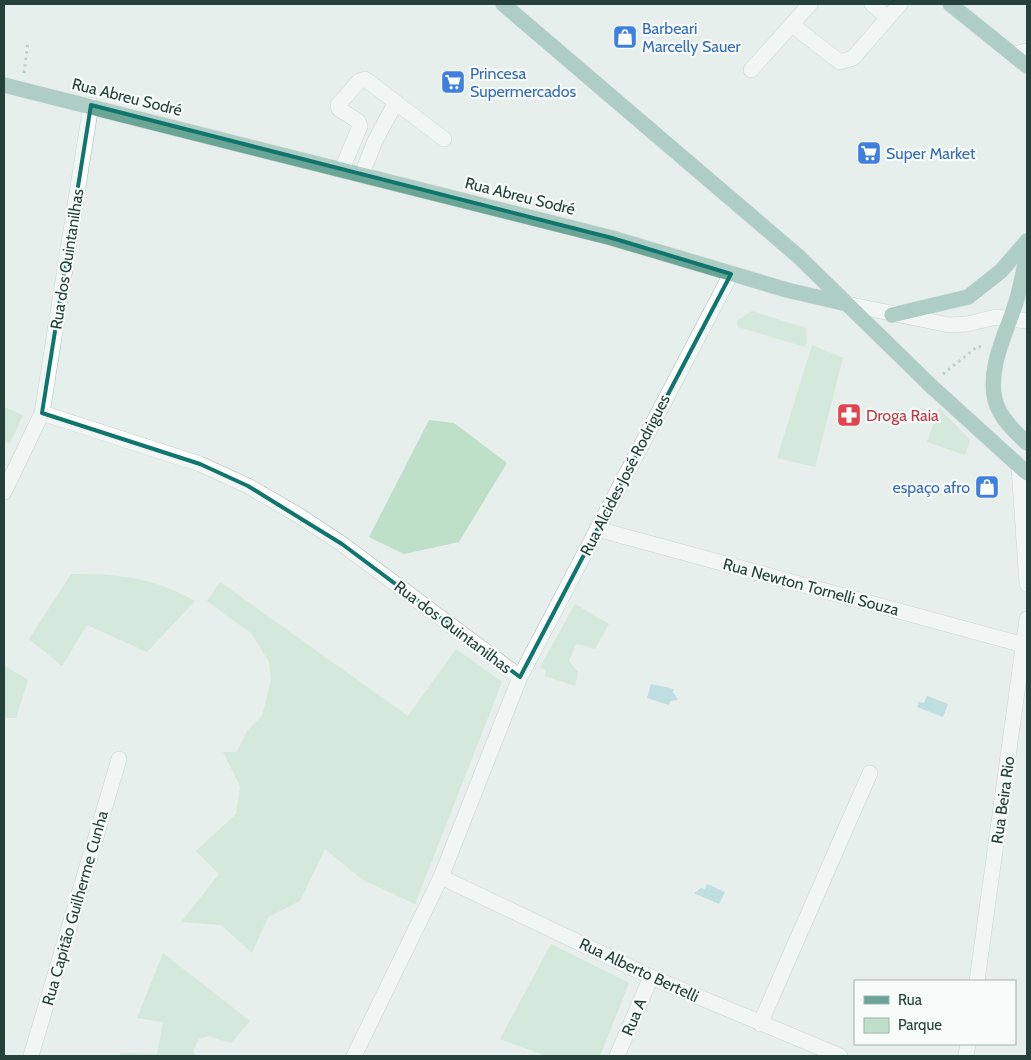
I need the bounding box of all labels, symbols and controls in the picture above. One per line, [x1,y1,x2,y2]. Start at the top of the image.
place label: Barbeari Marcelly Sauer [642,19,741,56]
shop icon: Barbeari Marcelly Sauer [612,24,638,50]
place label: Princesa Supermercados [470,64,576,101]
supermarket icon: Princesa Supermercados [440,69,466,95]
street label: Rua Abreu Sodré [70,74,184,120]
supermarket icon: Super Market [856,140,882,166]
place label: Super Market [886,144,976,163]
street label: Rua Abreu Sodré [463,173,577,219]
street label: Rua dos Quintanilhas [47,187,88,331]
street label: Rua Alcides José Rodrigues [576,391,674,559]
pharmacy icon: Droga Raia [836,402,862,428]
place label: Droga Raia [866,406,939,425]
shop icon: espaço afro [974,474,1000,500]
place label: espaço afro [892,478,970,497]
street label: Rua Newton Tornelli Souza [721,554,901,620]
street label: Rua dos Quintanilhas [391,577,516,678]
street label: Rua Beira Rio [987,755,1019,845]
street label: Rua Capitão Guilherme Cunha [38,808,112,1008]
street label: Rua Alberto Bertelli [576,934,702,1006]
legend [854,980,1016,1045]
text: Rua [898,991,923,1009]
street label: Rua A [618,995,650,1039]
text: Parque [898,1016,942,1034]

